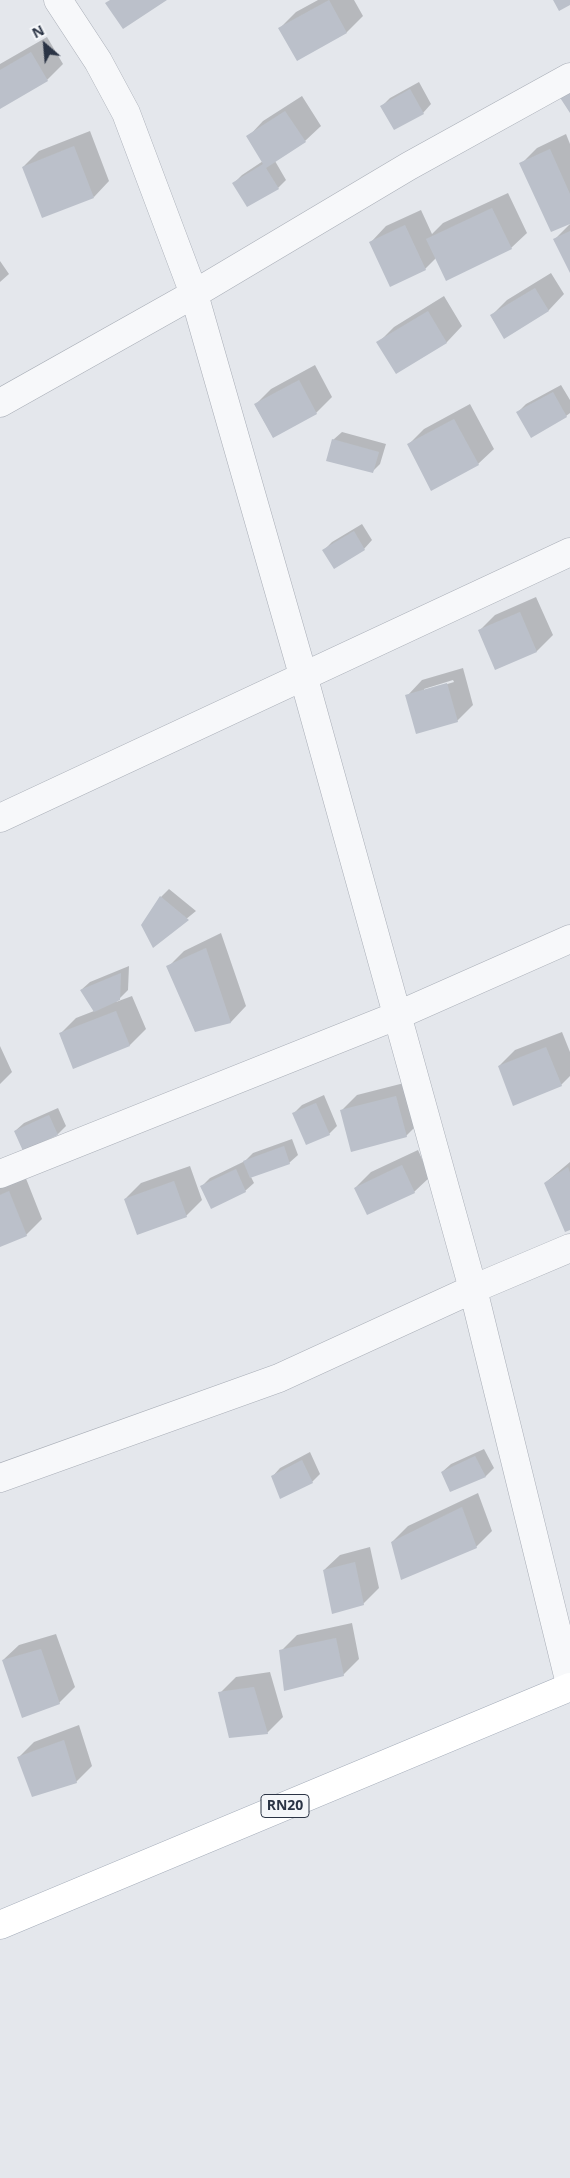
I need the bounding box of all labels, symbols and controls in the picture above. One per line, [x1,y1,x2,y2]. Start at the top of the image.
north arrow [20,20,70,70]
text: N [29,20,47,42]
road number: RN20 [261,1794,309,1818]

